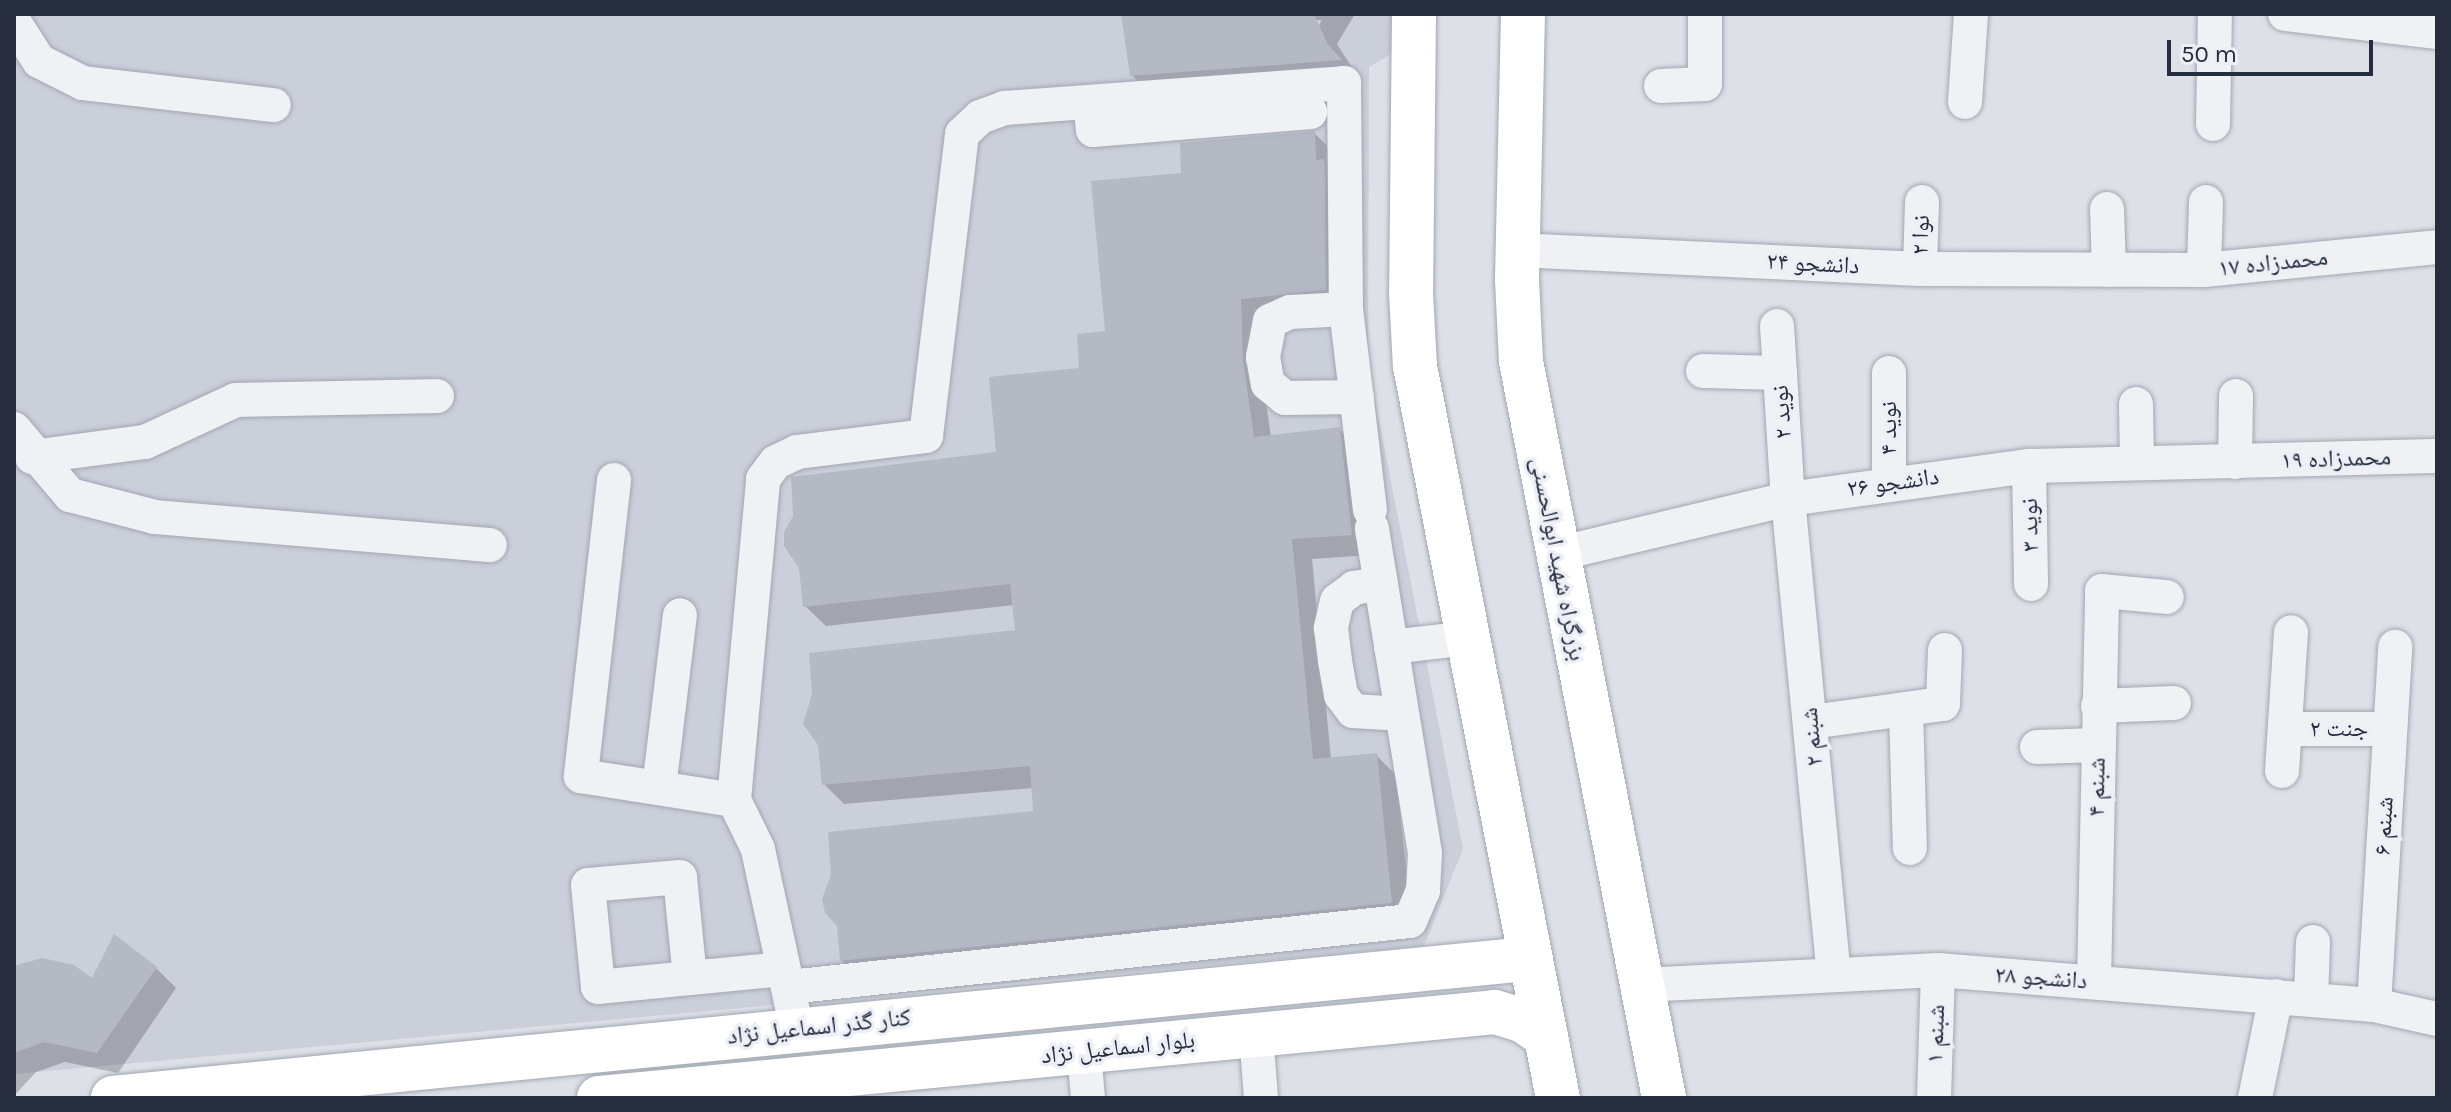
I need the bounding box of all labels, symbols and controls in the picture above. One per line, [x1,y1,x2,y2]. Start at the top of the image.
scale bar [2171,24,2377,74]
text: 50 m [2181,40,2237,68]
street label: نوا ۲ [1906,214,1936,256]
street label: محمدزاده ۱۷ [2217,243,2329,283]
street label: دانشجو ۲۴ [1766,247,1860,281]
street label: نوید ۲ [1766,384,1798,440]
street label: نوید ۴ [1875,401,1903,455]
street label: محمدزاده ۱۹ [2280,443,2392,475]
street label: بزرگراه شهید ابوالحسنی [1524,455,1592,663]
street label: دانشجو ۲۶ [1845,462,1941,504]
street label: نوید ۳ [2015,498,2045,552]
street label: شبنم ۲ [1795,706,1829,768]
street label: جنت ۲ [2310,715,2368,743]
street label: شبنم ۴ [2082,757,2112,817]
street label: شبنم ۶ [2368,796,2400,856]
street label: دانشجو ۲۸ [1994,960,2088,996]
street label: کنار گذر اسماعیل نژاد [726,1003,912,1051]
street label: شبنم ۱ [1921,1004,1951,1064]
street label: بلوار اسماعیل نژاد [1040,1026,1196,1070]

